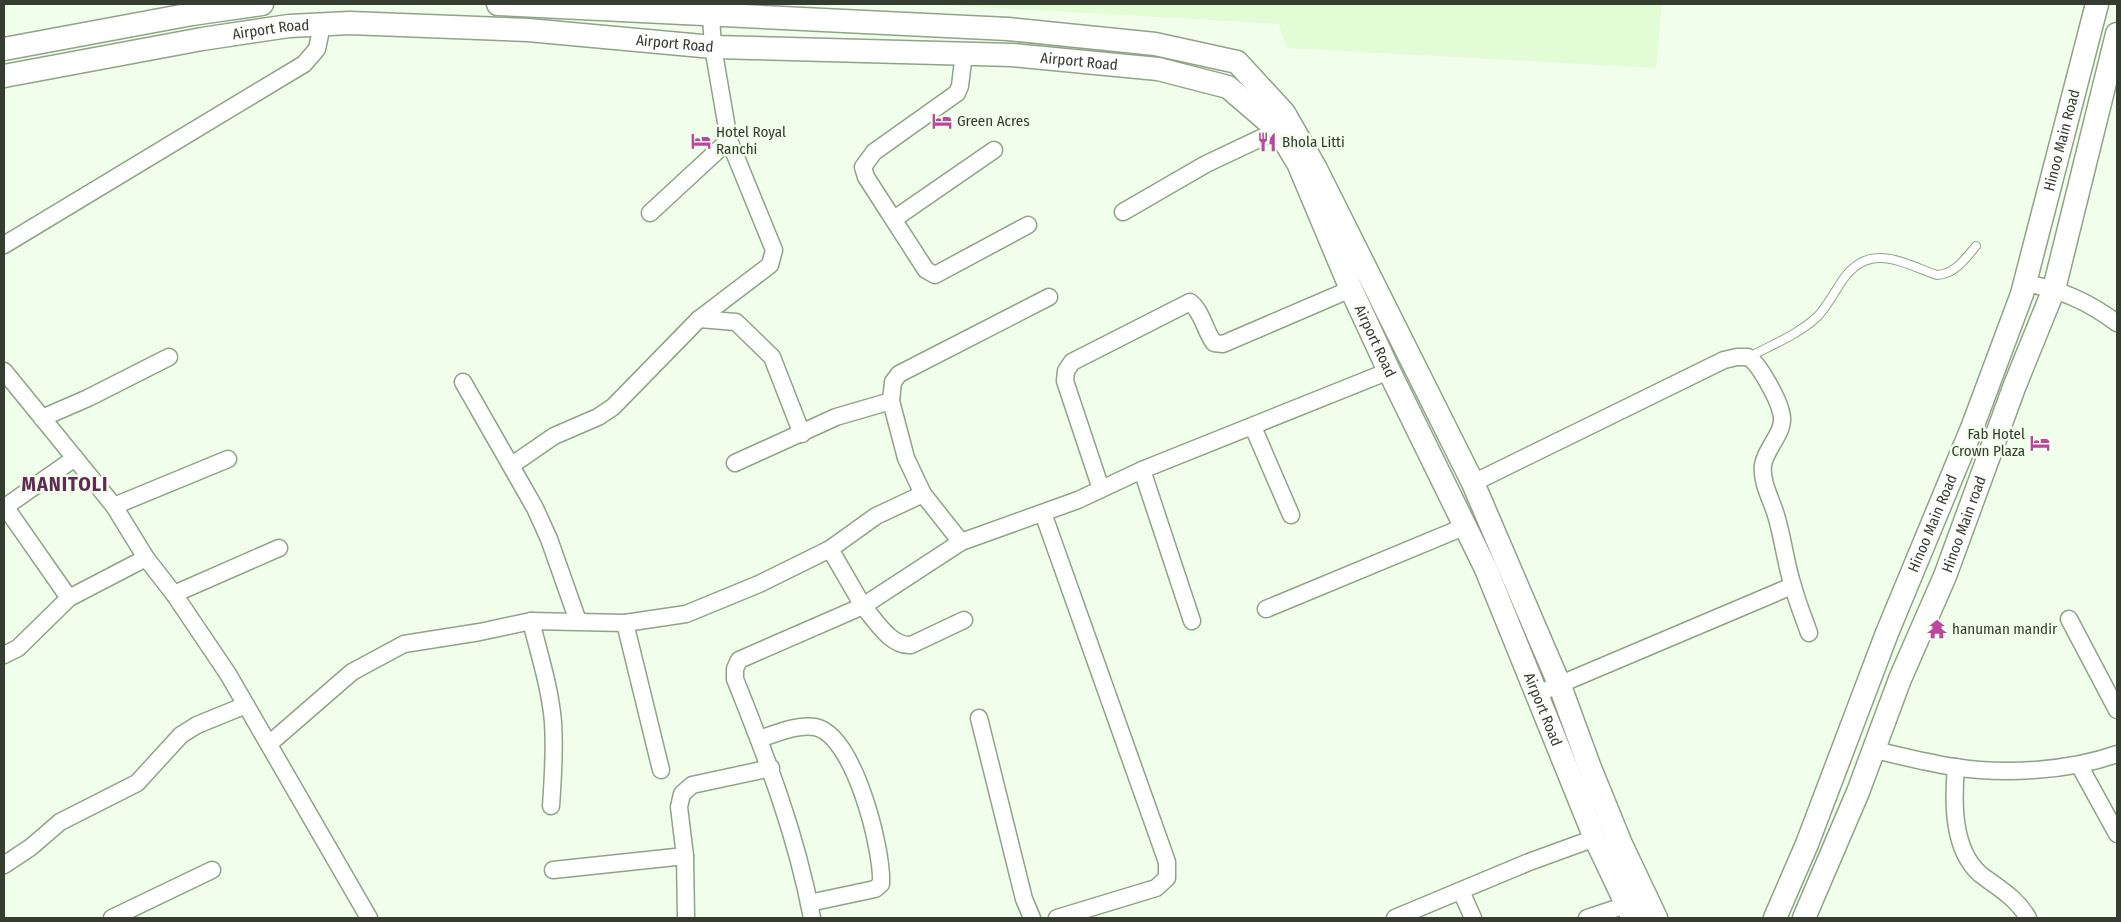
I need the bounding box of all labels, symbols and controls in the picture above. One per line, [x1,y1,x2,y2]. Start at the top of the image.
street label: Airport Road [231,16,310,43]
street label: Airport Road [635,31,714,56]
street label: Airport Road [1040,49,1119,74]
street label: Hinoo Main Road [2040,87,2084,193]
hotel icon: Green Acres [931,110,953,132]
place label: Green Acres [957,112,1030,130]
place label: Hotel Royal Ranchi [716,123,786,158]
hotel icon: Hotel Royal Ranchi [690,130,712,152]
restaurant icon: Bhola Litti [1256,131,1278,153]
place label: Bhola Litti [1282,133,1345,151]
street label: Airport Road [1351,302,1400,380]
place label: Fab Hotel Crown Plaza [1952,425,2025,460]
hotel icon: Fab Hotel Crown Plaza [2029,432,2051,454]
district label: MANITOLI [22,472,109,496]
street label: Hinoo Main Road [1904,472,1961,575]
street label: Hinoo Main road [1938,474,1990,575]
temple icon: hanuman mandir [1926,618,1948,640]
place label: hanuman mandir [1952,620,2058,638]
street label: Airport Road [1520,670,1566,749]

